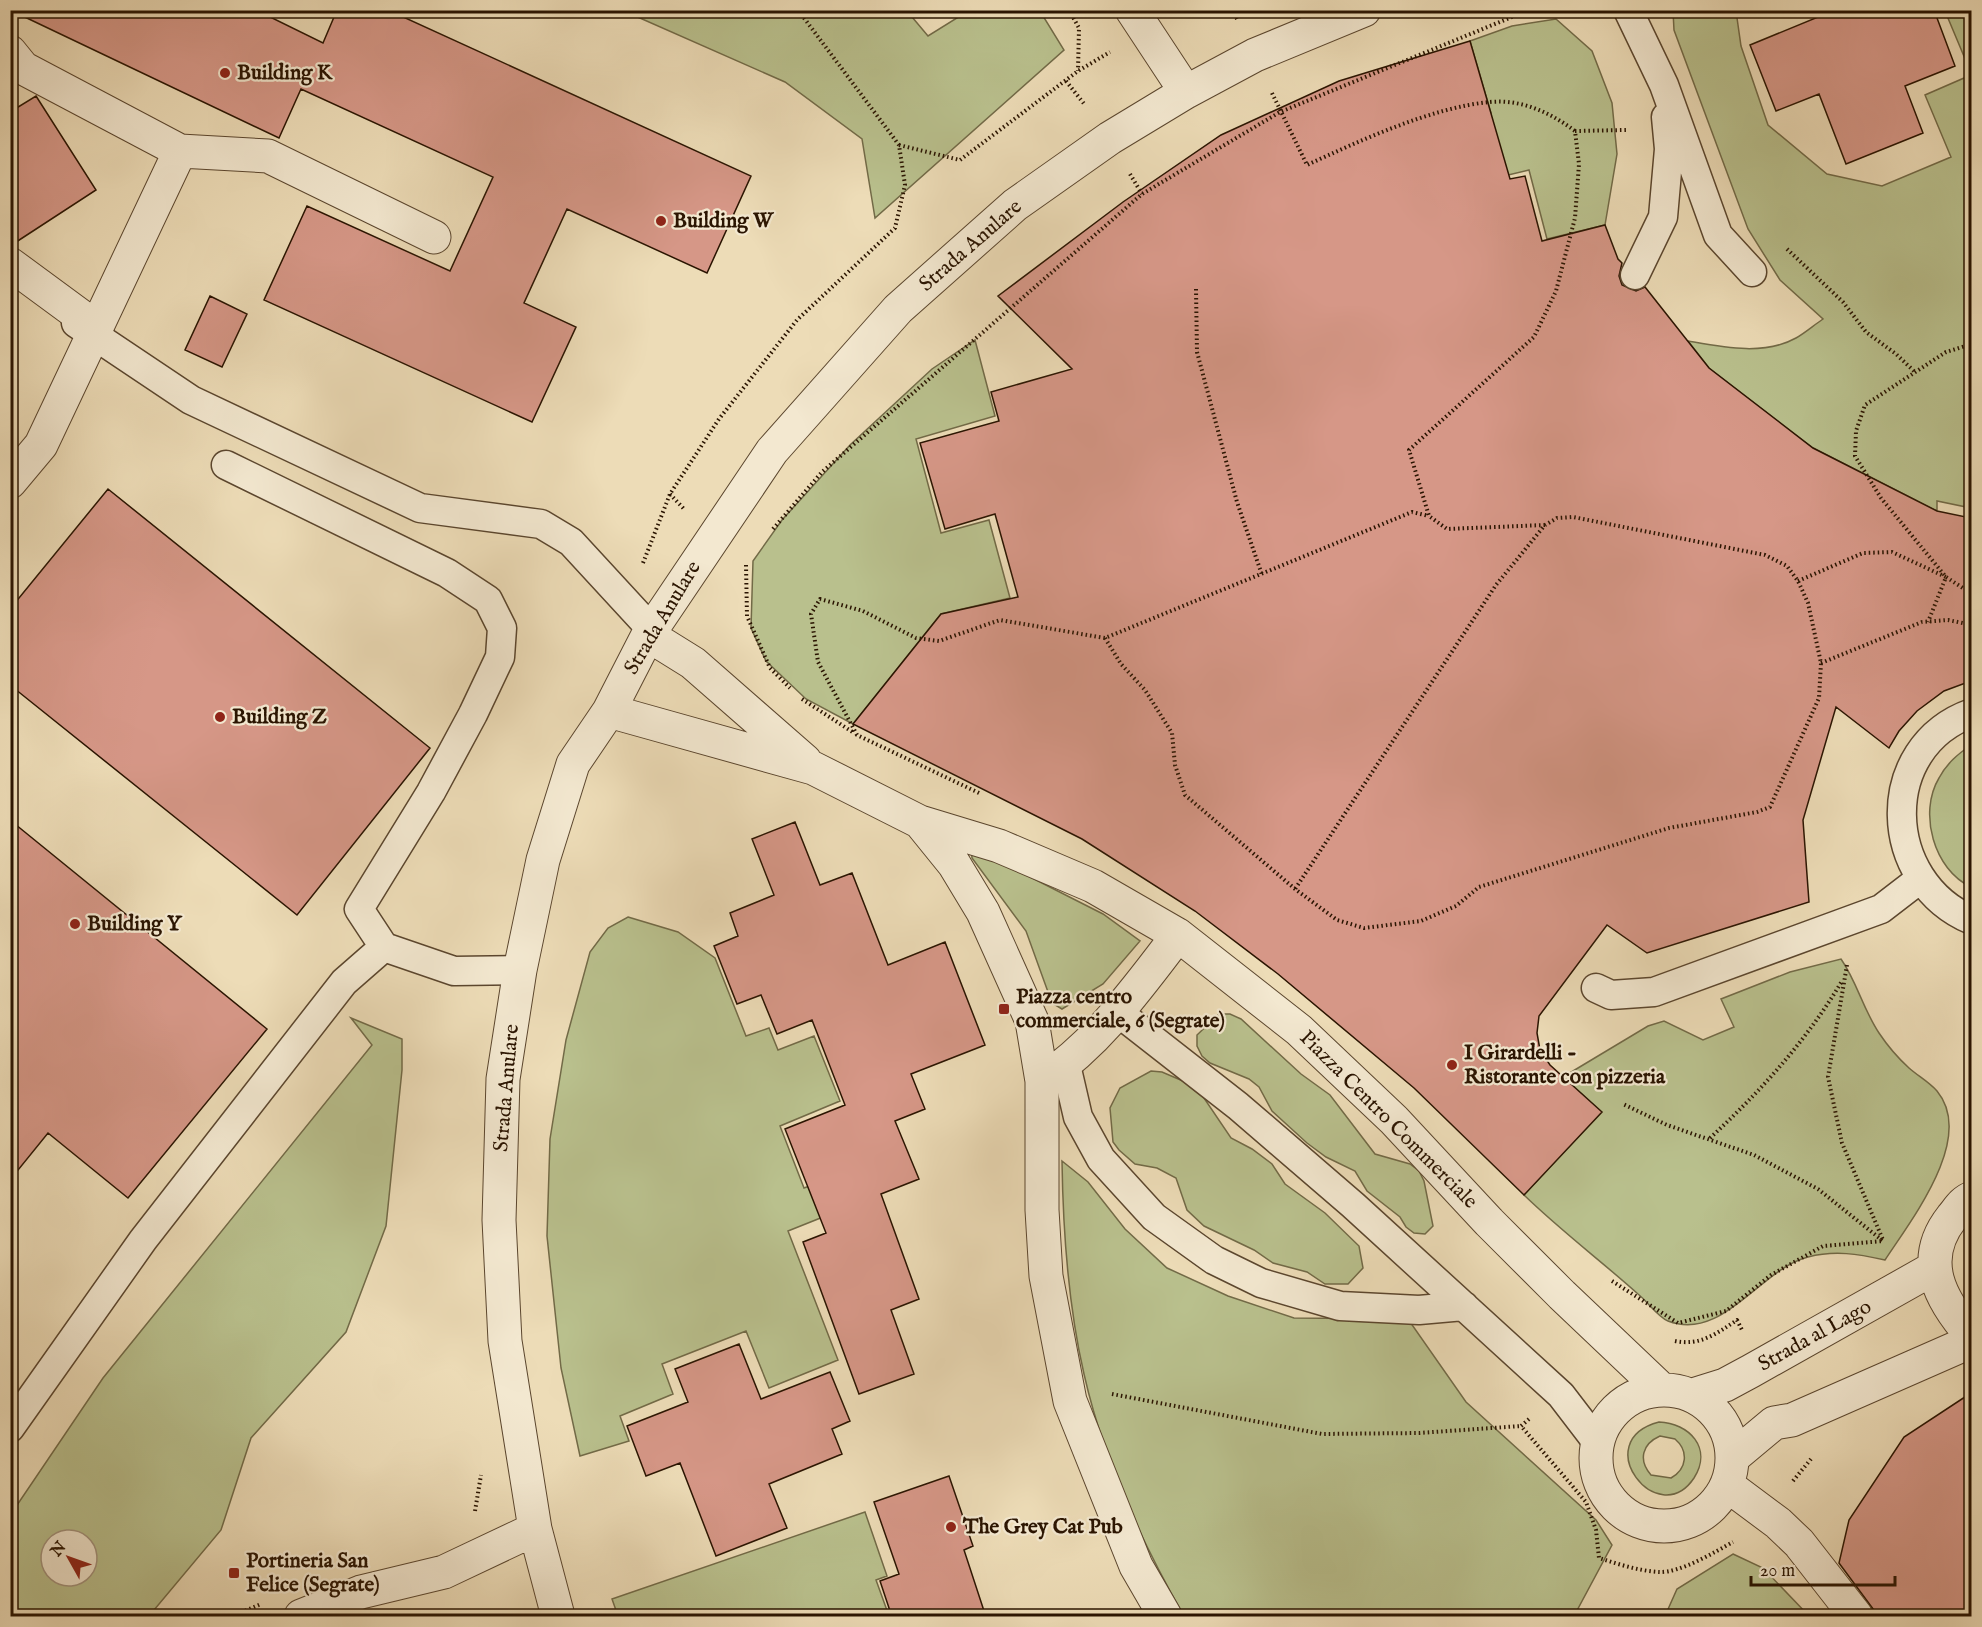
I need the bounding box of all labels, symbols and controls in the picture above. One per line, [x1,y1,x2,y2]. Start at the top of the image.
place label: Building K [237,60,333,87]
marker: Building K [218,66,232,80]
street label: Strada Anulare [914,194,1028,298]
place label: Building W [673,208,775,235]
marker: Building W [654,214,668,228]
street label: Strada Anulare [618,556,708,680]
place label: Building Z [232,704,327,731]
marker: Building Z [213,710,227,724]
place label: Building Y [87,911,183,938]
marker: Building Y [68,917,82,931]
place label: Piazza centro commerciale, 6 (Segrate) [1016,984,1225,1035]
marker: Piazza centro commerciale, 6 (Segrate) [997,1002,1011,1016]
street label: Strada Anulare [488,1023,526,1153]
street label: Piazza Centro Commerciale [1293,1025,1483,1215]
place label: I Girardelli - Ristorante con pizzeria [1464,1040,1666,1091]
marker: I Girardelli - Ristorante con pizzeria [1445,1058,1459,1072]
street label: Strada al Lago [1753,1294,1877,1378]
place label: The Grey Cat Pub [962,1514,1123,1541]
marker: The Grey Cat Pub [944,1520,958,1534]
north arrow [39,1528,99,1588]
text: N [46,1538,71,1562]
place label: Portineria San Felice (Segrate) [246,1548,380,1599]
scale bar [1751,1549,1895,1587]
text: 20 m [1760,1560,1795,1583]
marker: Portineria San Felice (Segrate) [227,1566,241,1580]

